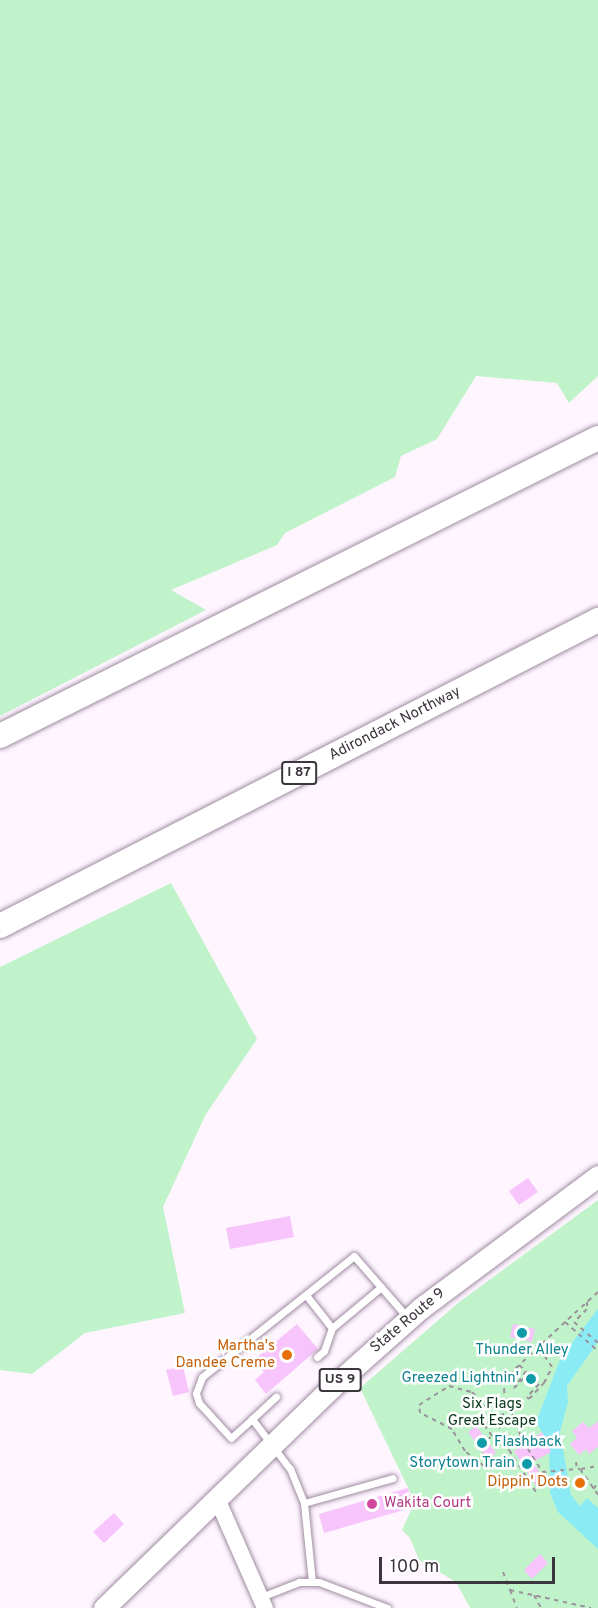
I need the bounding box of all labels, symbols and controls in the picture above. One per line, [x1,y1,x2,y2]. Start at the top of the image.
street label: Adirondack Northway [326,683,464,765]
road number: I 87 [281,762,317,784]
street label: State Route 9 [367,1285,449,1357]
marker: Thunder Alley [515,1326,529,1340]
place label: Martha's Dandee Creme [176,1337,275,1372]
place label: Thunder Alley [475,1342,569,1360]
marker: Martha's Dandee Creme [280,1348,294,1362]
road number: US 9 [318,1369,362,1391]
place label: Greezed Lightnin' [401,1370,519,1388]
marker: Greezed Lightnin' [524,1372,538,1386]
park label: Six Flags Great Escape [448,1395,536,1430]
place label: Flashback [494,1434,562,1452]
marker: Flashback [475,1436,489,1450]
place label: Storytown Train [409,1455,515,1473]
marker: Storytown Train [520,1457,534,1471]
place label: Dippin' Dots [487,1474,568,1492]
marker: Dippin' Dots [573,1476,587,1490]
place label: Wakita Court [384,1495,471,1513]
marker: Wakita Court [365,1497,379,1511]
scale bar [382,1545,558,1583]
text: 100 m [390,1556,439,1579]

